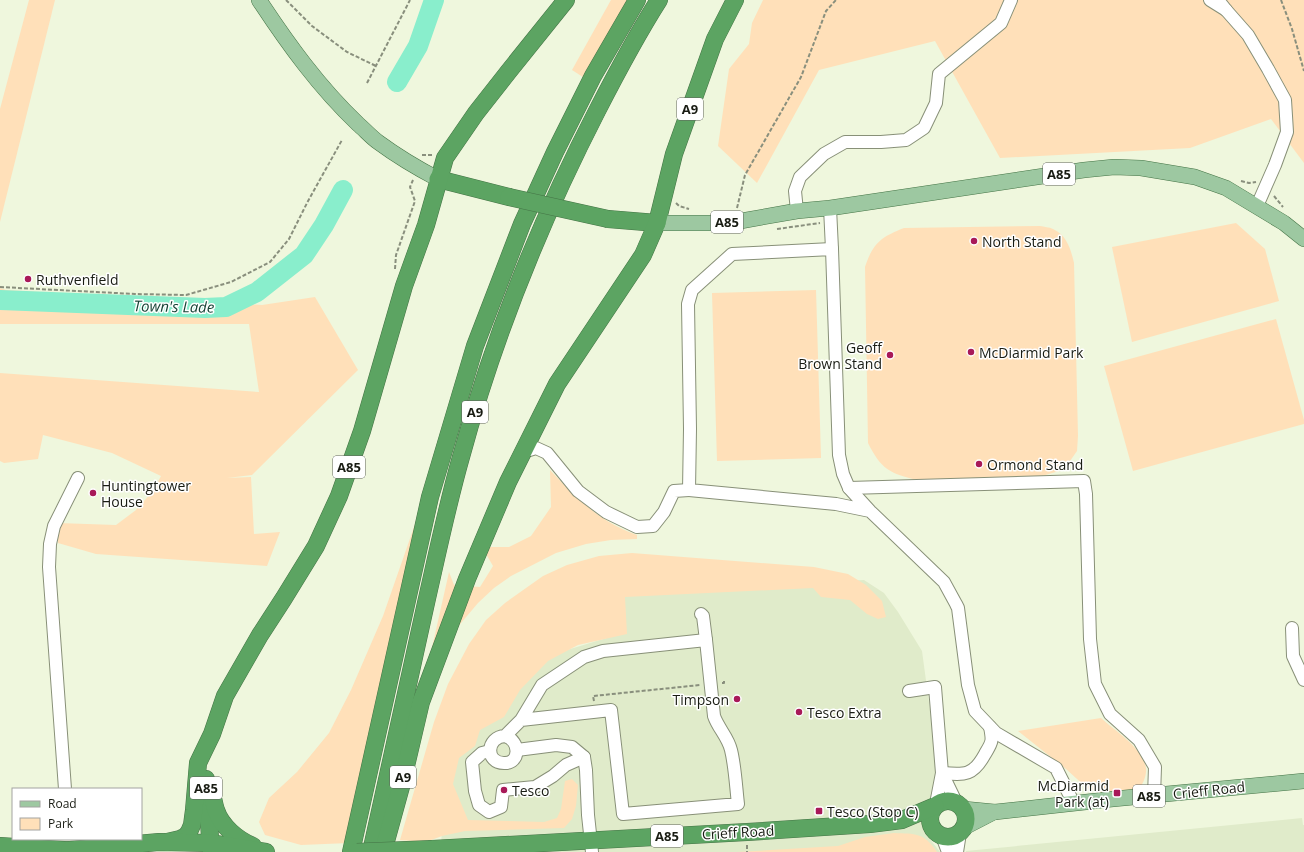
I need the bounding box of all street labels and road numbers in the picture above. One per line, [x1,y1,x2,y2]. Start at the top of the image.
road number: A9 [677,98,703,120]
road number: A85 [1043,163,1075,185]
road number: A85 [711,211,743,233]
road number: A9 [462,401,488,423]
road number: A85 [333,456,365,478]
road number: A9 [390,766,416,788]
road number: A85 [190,777,222,799]
street label: Crieff Road [1172,777,1246,803]
road number: A85 [1133,785,1165,807]
street label: Crieff Road [701,821,775,843]
road number: A85 [651,825,683,847]

